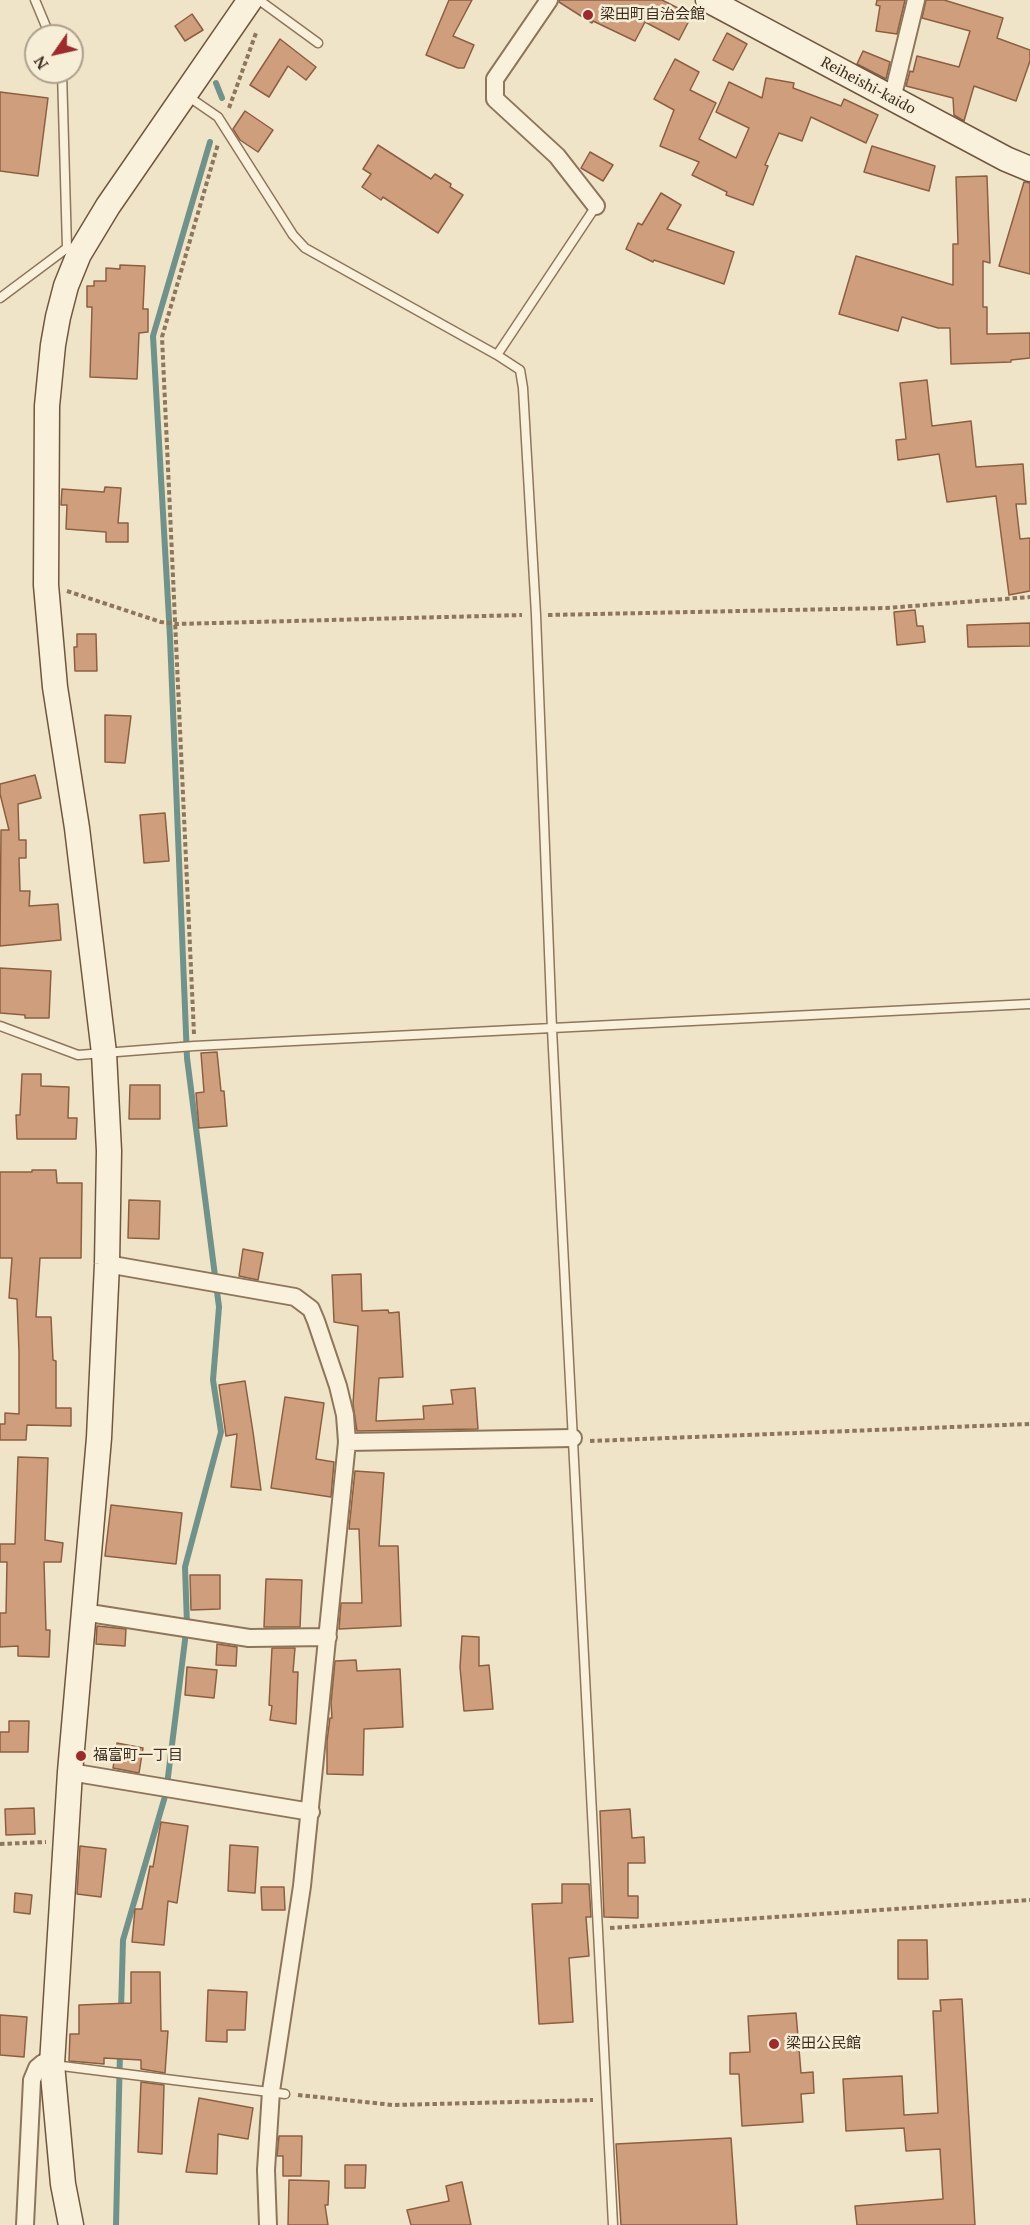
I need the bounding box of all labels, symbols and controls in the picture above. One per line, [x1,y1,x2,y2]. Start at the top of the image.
place label: 梁田町自治会館 [600,6,705,24]
marker: 梁田町自治会館 [581,8,595,22]
north arrow [24,24,84,84]
text: N [28,52,53,74]
street label: Reiheishi-kaido [817,53,919,119]
place label: 福富町一丁目 [93,1747,183,1765]
marker: 福富町一丁目 [74,1749,88,1763]
place label: 梁田公民館 [786,2035,861,2053]
marker: 梁田公民館 [767,2037,781,2051]

